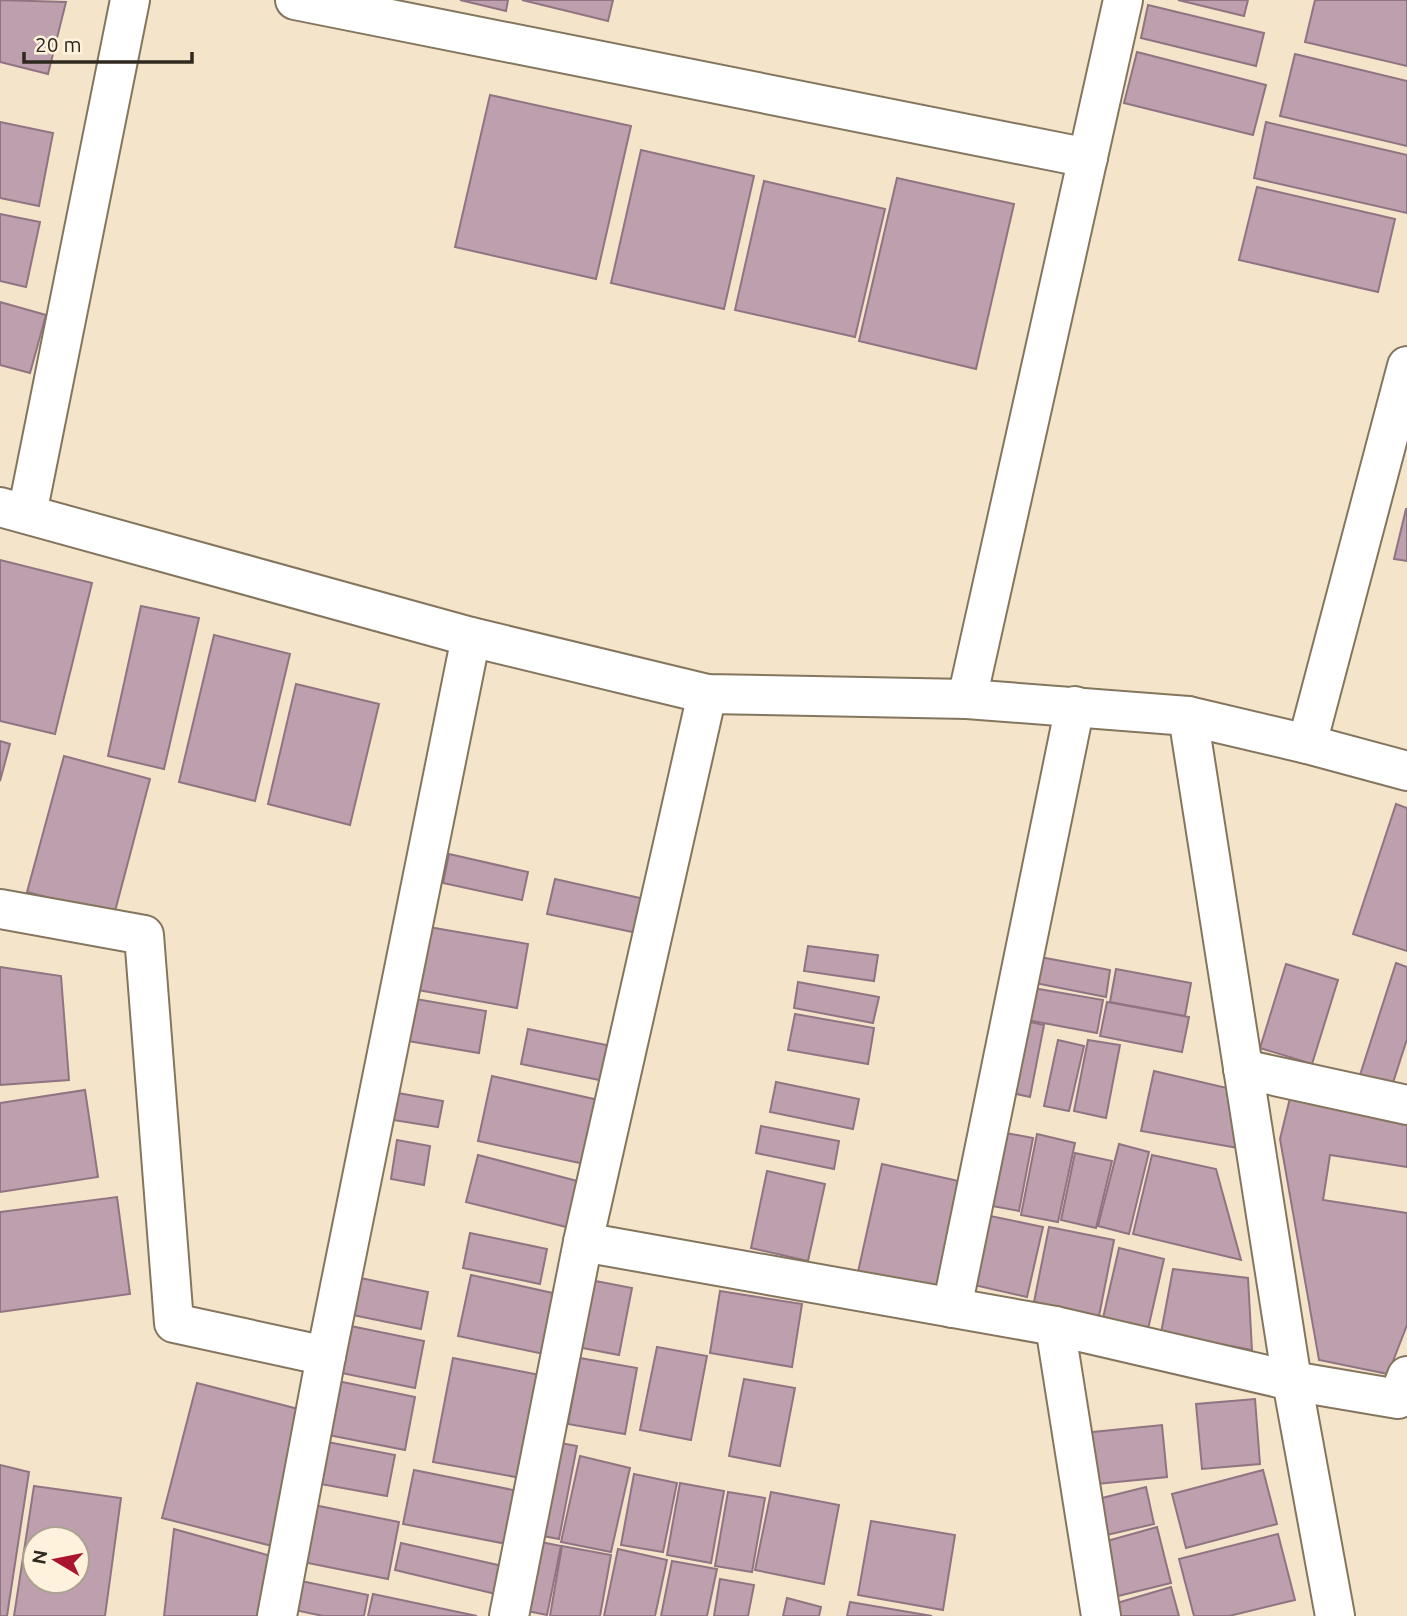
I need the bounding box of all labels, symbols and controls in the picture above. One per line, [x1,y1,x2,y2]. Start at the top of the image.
scale bar [24,21,192,65]
text: 20 m [35,32,82,56]
north arrow [21,1525,91,1595]
text: N [27,1548,51,1566]

